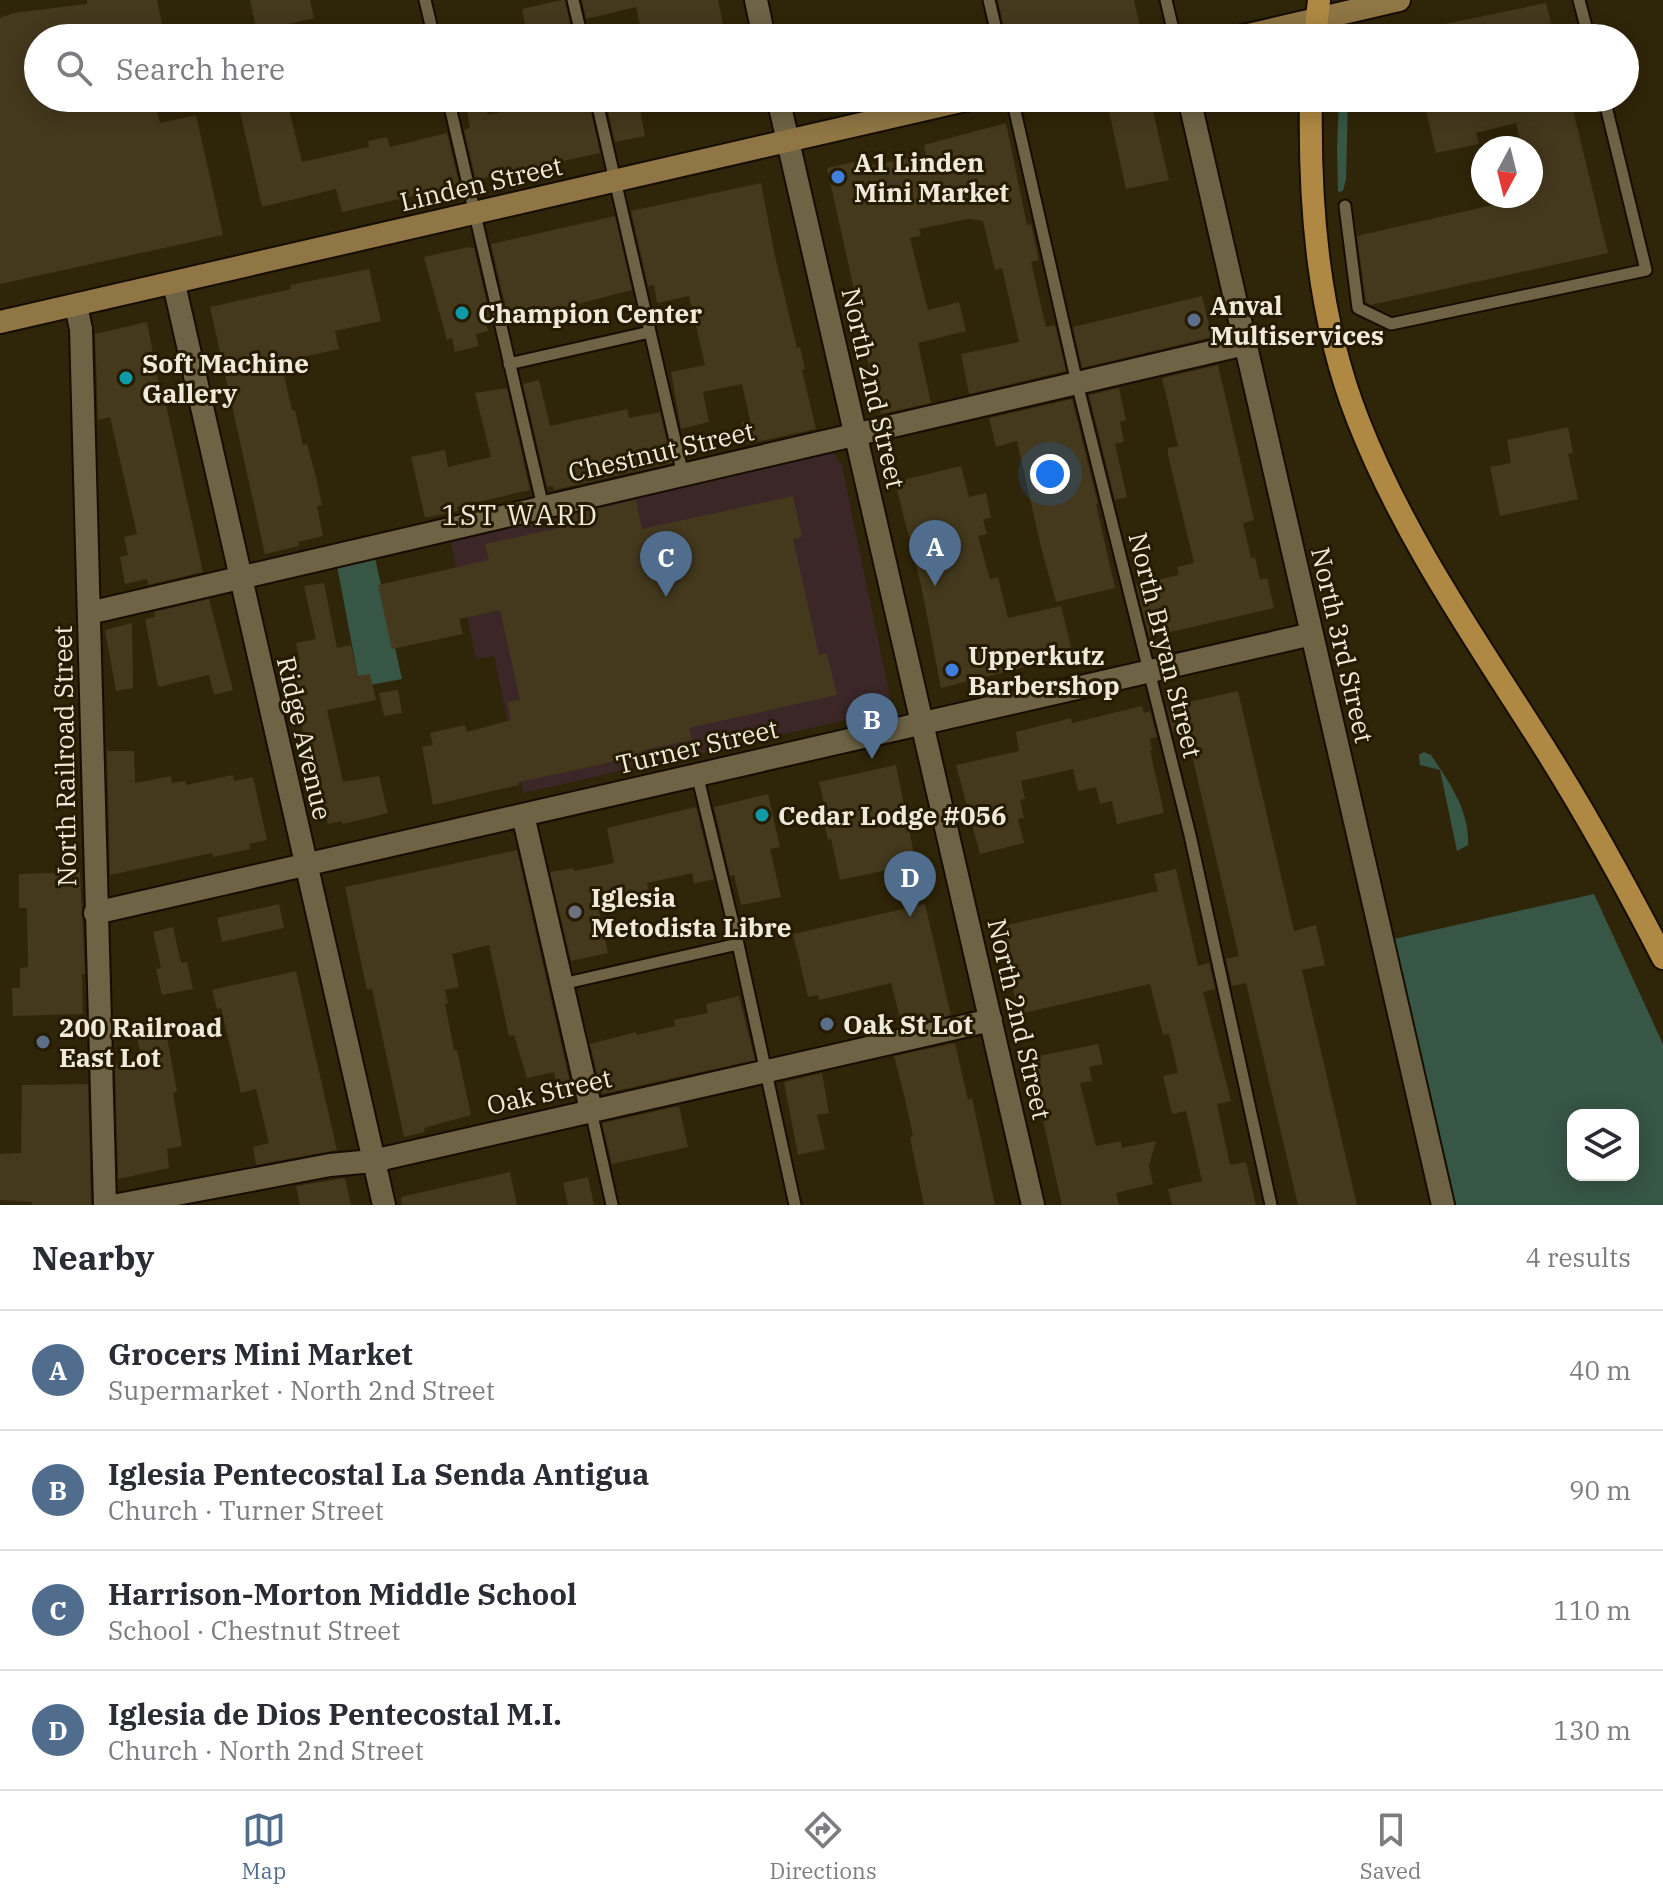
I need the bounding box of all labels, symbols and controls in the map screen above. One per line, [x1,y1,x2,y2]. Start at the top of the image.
search box [24,24,1639,112]
icon: search [52,46,96,90]
text: Search here [116,49,285,88]
north arrow [1471,136,1543,208]
place label: A1 Linden Mini Market [854,145,1009,209]
street label: Linden Street [396,148,566,218]
marker: A1 Linden Mini Market [829,168,847,186]
street label: North 2nd Street [834,284,914,492]
place label: Anval Multiservices [1210,288,1384,352]
place label: Champion Center [478,296,702,330]
marker: Champion Center [453,304,471,322]
marker: Anval Multiservices [1185,311,1203,329]
place label: Soft Machine Gallery [142,346,309,410]
marker: Soft Machine Gallery [117,369,135,387]
street label: Chestnut Street [565,413,757,489]
your location [1030,454,1070,494]
district label: 1ST WARD [441,496,599,533]
pin: A [909,520,961,586]
street label: North Bryan Street [1122,529,1210,761]
pin: C [640,531,692,597]
street label: North 3rd Street [1304,544,1382,746]
street label: North Railroad Street [45,625,83,887]
place label: Upperkutz Barbershop [968,638,1120,702]
street label: Ridge Avenue [270,653,340,823]
marker: Upperkutz Barbershop [943,661,961,679]
pin: B [846,693,898,759]
street label: Turner Street [613,711,781,781]
place label: Cedar Lodge #056 [778,798,1007,832]
marker: Cedar Lodge #056 [753,806,771,824]
pin: D [884,851,936,917]
place label: Iglesia Metodista Libre [591,880,792,944]
marker: Iglesia Metodista Libre [566,903,584,921]
street label: North 2nd Street [980,915,1060,1123]
place label: Oak St Lot [843,1007,973,1041]
place label: 200 Railroad East Lot [59,1010,222,1074]
marker: Oak St Lot [818,1015,836,1033]
marker: 200 Railroad East Lot [34,1033,52,1051]
street label: Oak Street [483,1060,615,1122]
map controls [1567,1109,1639,1181]
button: layers [1567,1109,1639,1181]
text: Nearby [32,1235,154,1279]
text: 4 results [1525,1240,1631,1274]
text: Grocers Mini Market [108,1334,413,1373]
text: A [49,1353,67,1387]
text: 40 m [1569,1353,1631,1387]
text: Supermarket · North 2nd Street [108,1373,495,1407]
text: Iglesia Pentecostal La Senda Antigua [108,1454,649,1493]
text: B [49,1473,67,1507]
text: 90 m [1569,1473,1631,1507]
text: Church · Turner Street [108,1493,384,1527]
text: Harrison-Morton Middle School [108,1574,577,1613]
text: C [49,1593,67,1627]
text: 110 m [1553,1593,1631,1627]
text: School · Chestnut Street [108,1613,400,1647]
text: Iglesia de Dios Pentecostal M.I. [108,1694,562,1733]
text: D [48,1713,68,1747]
text: 130 m [1553,1713,1631,1747]
text: Church · North 2nd Street [108,1733,424,1767]
tab: Map [242,1808,286,1885]
tab: Directions [769,1808,877,1885]
tab: Saved [1360,1808,1421,1885]

